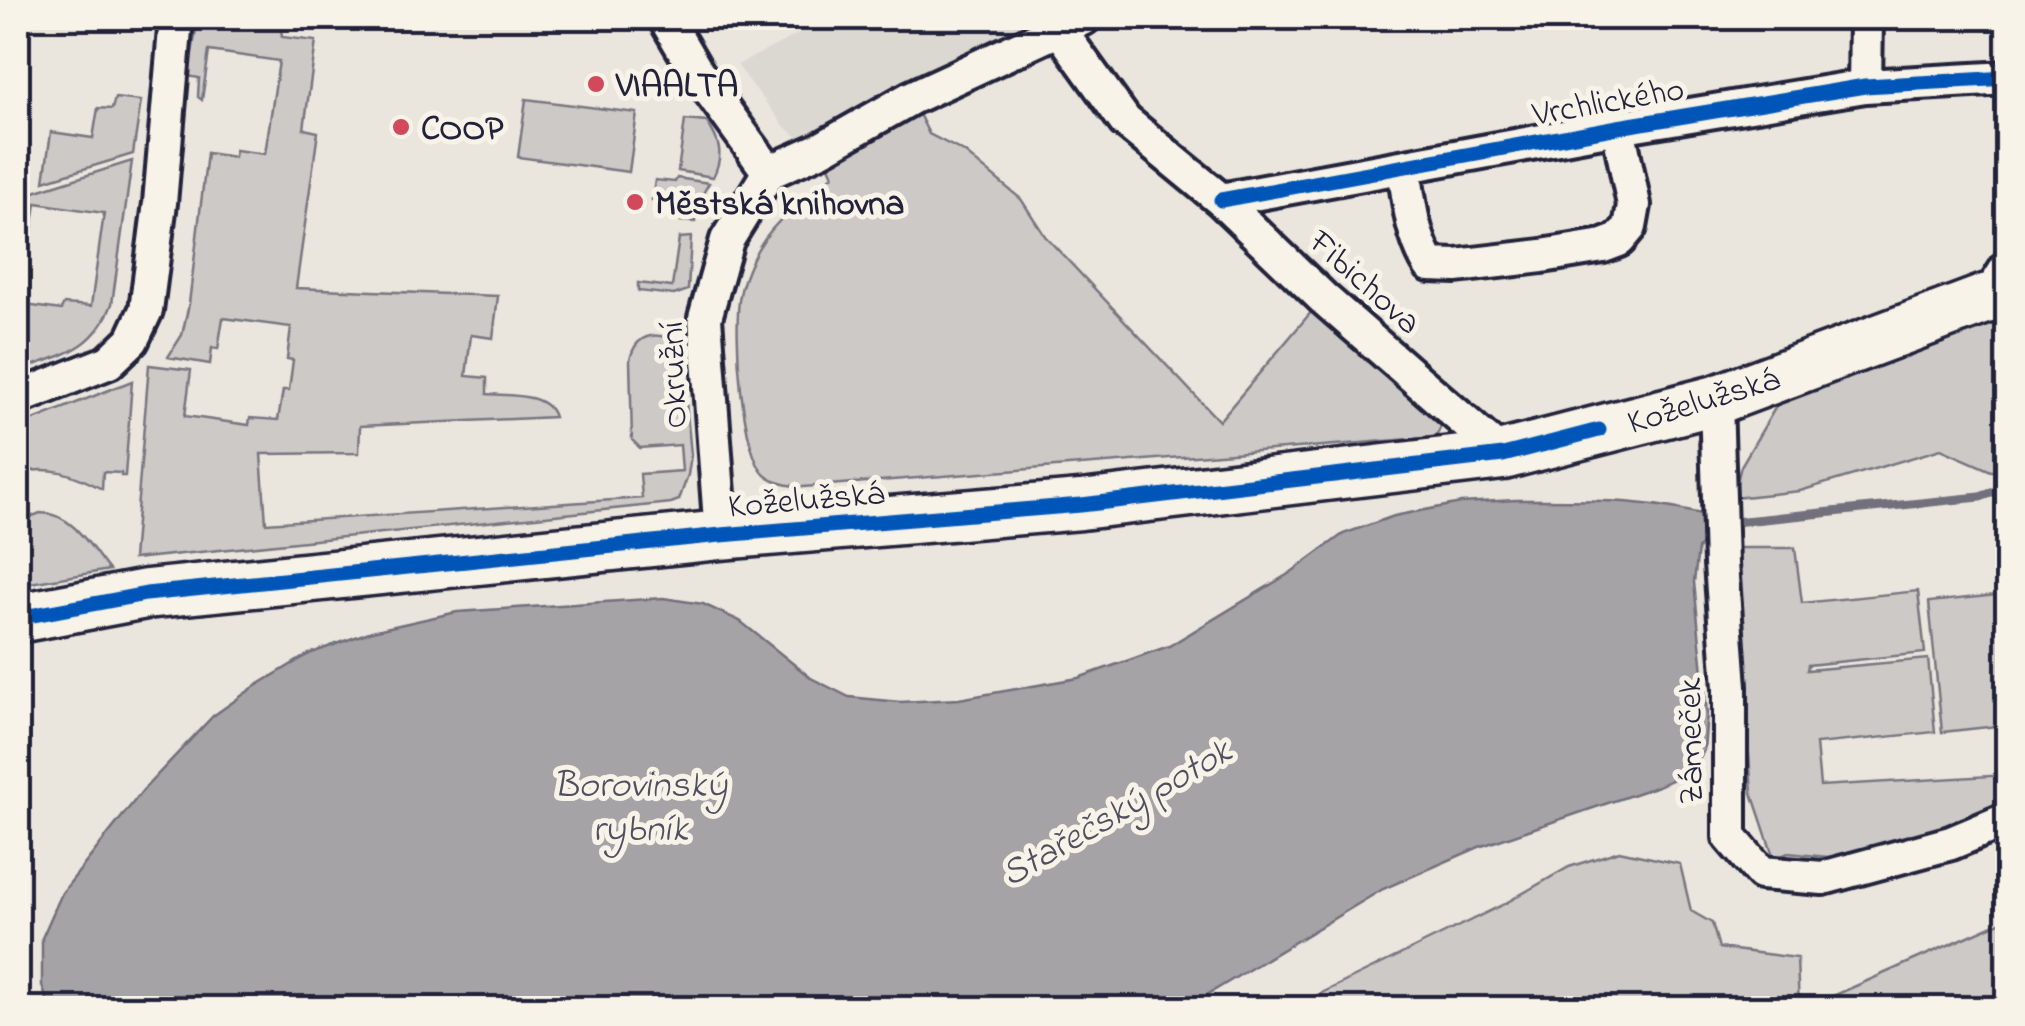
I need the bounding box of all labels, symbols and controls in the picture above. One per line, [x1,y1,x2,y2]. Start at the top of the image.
place label: VIAALTA [615,62,738,113]
street label: Vrchlického [1528,65,1688,142]
marker: VIAALTA [585,73,607,95]
place label: COOP [421,105,504,156]
marker: COOP [390,116,412,138]
place label: Městská knihovna [655,180,905,231]
marker: Městská knihovna [624,191,646,213]
street label: Fibichova [1295,218,1431,348]
street label: Okružní [648,320,703,429]
street label: Koželužská [1622,355,1787,450]
street label: Koželužská [726,469,887,534]
street label: Zámeček [1666,676,1719,805]
water label: Stařečský potok [991,725,1244,903]
water label: Borovinský rybník [553,759,728,859]

